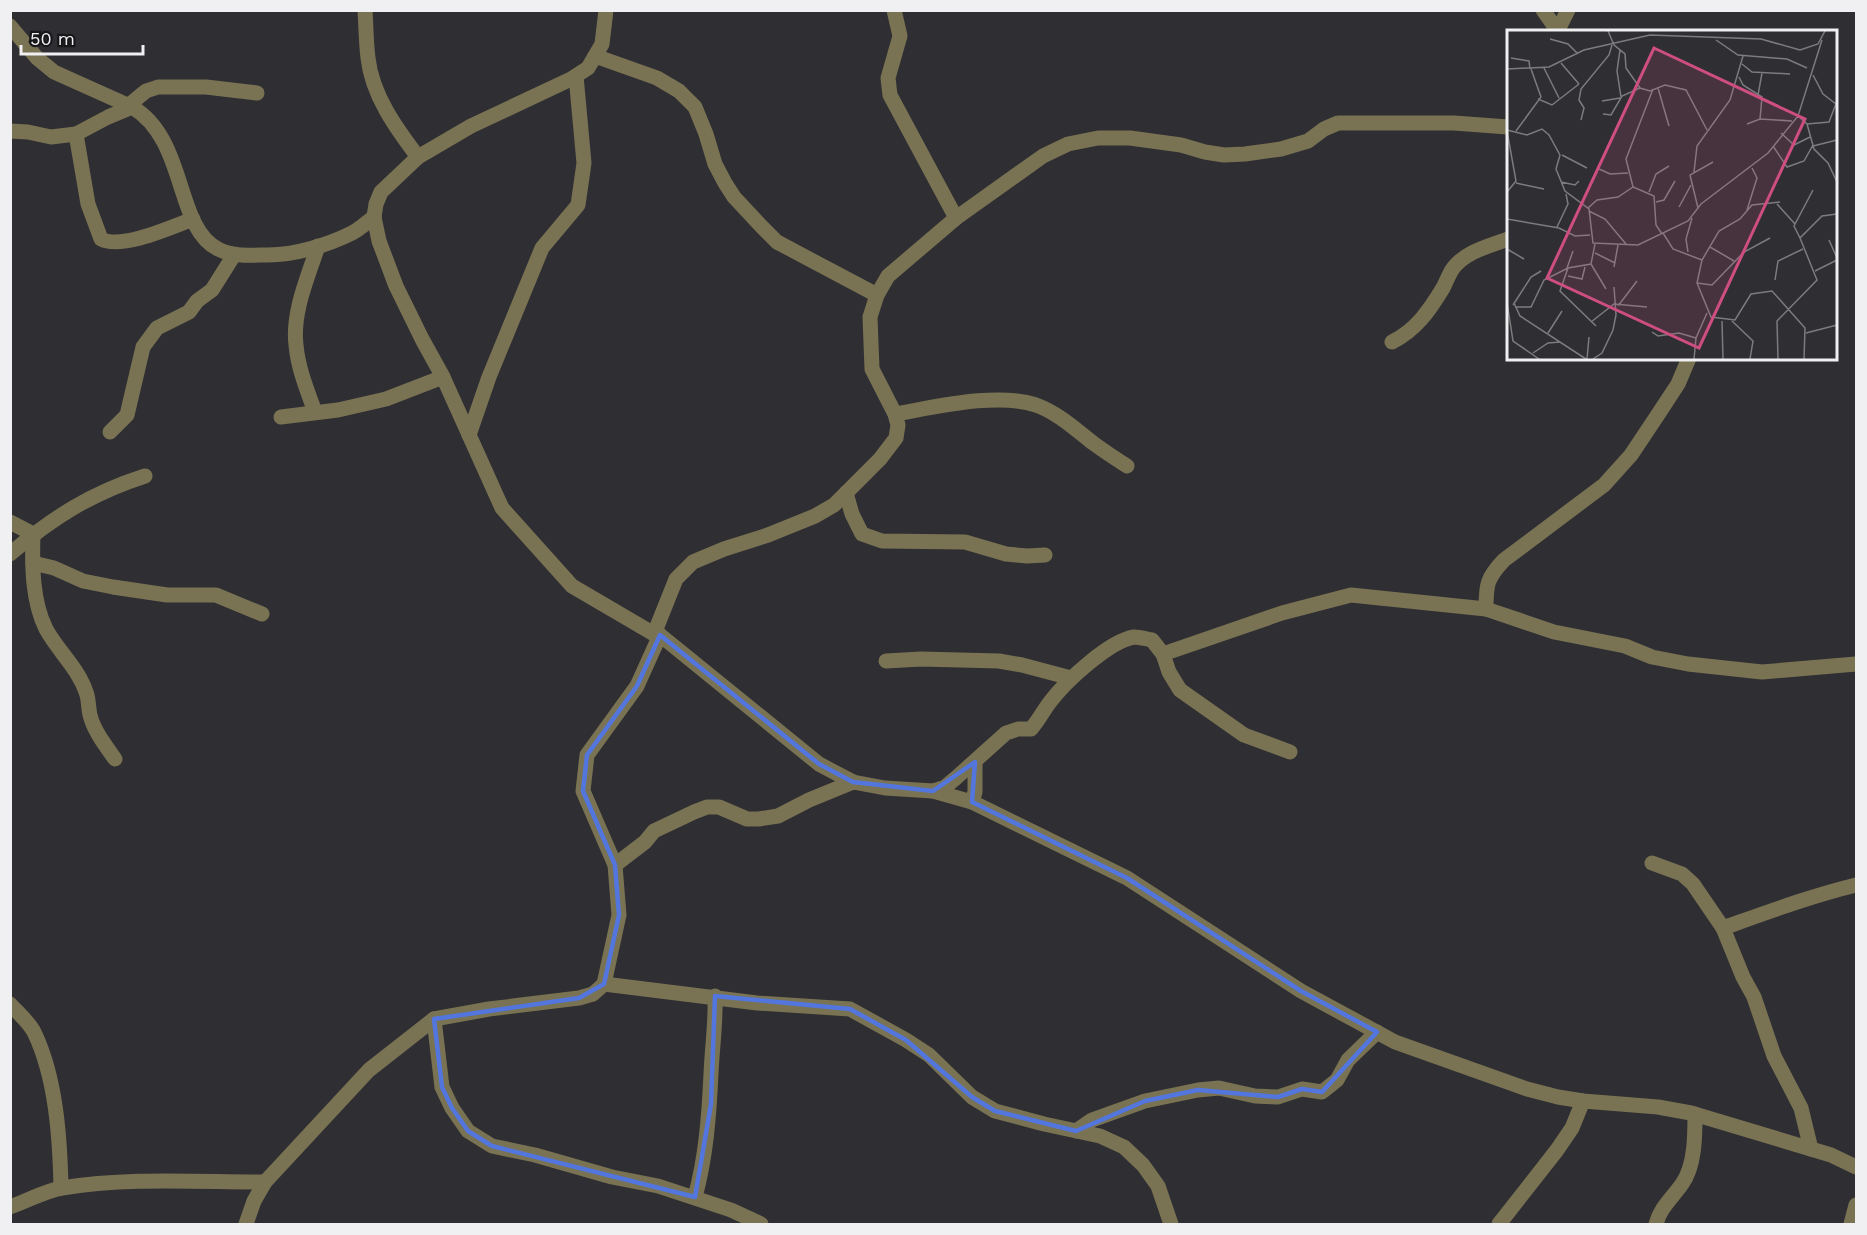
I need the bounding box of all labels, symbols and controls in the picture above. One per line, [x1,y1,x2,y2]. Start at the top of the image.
scale bar [21,18,142,56]
text: 50 m [30,28,75,49]
inset map [1507,30,1837,360]

